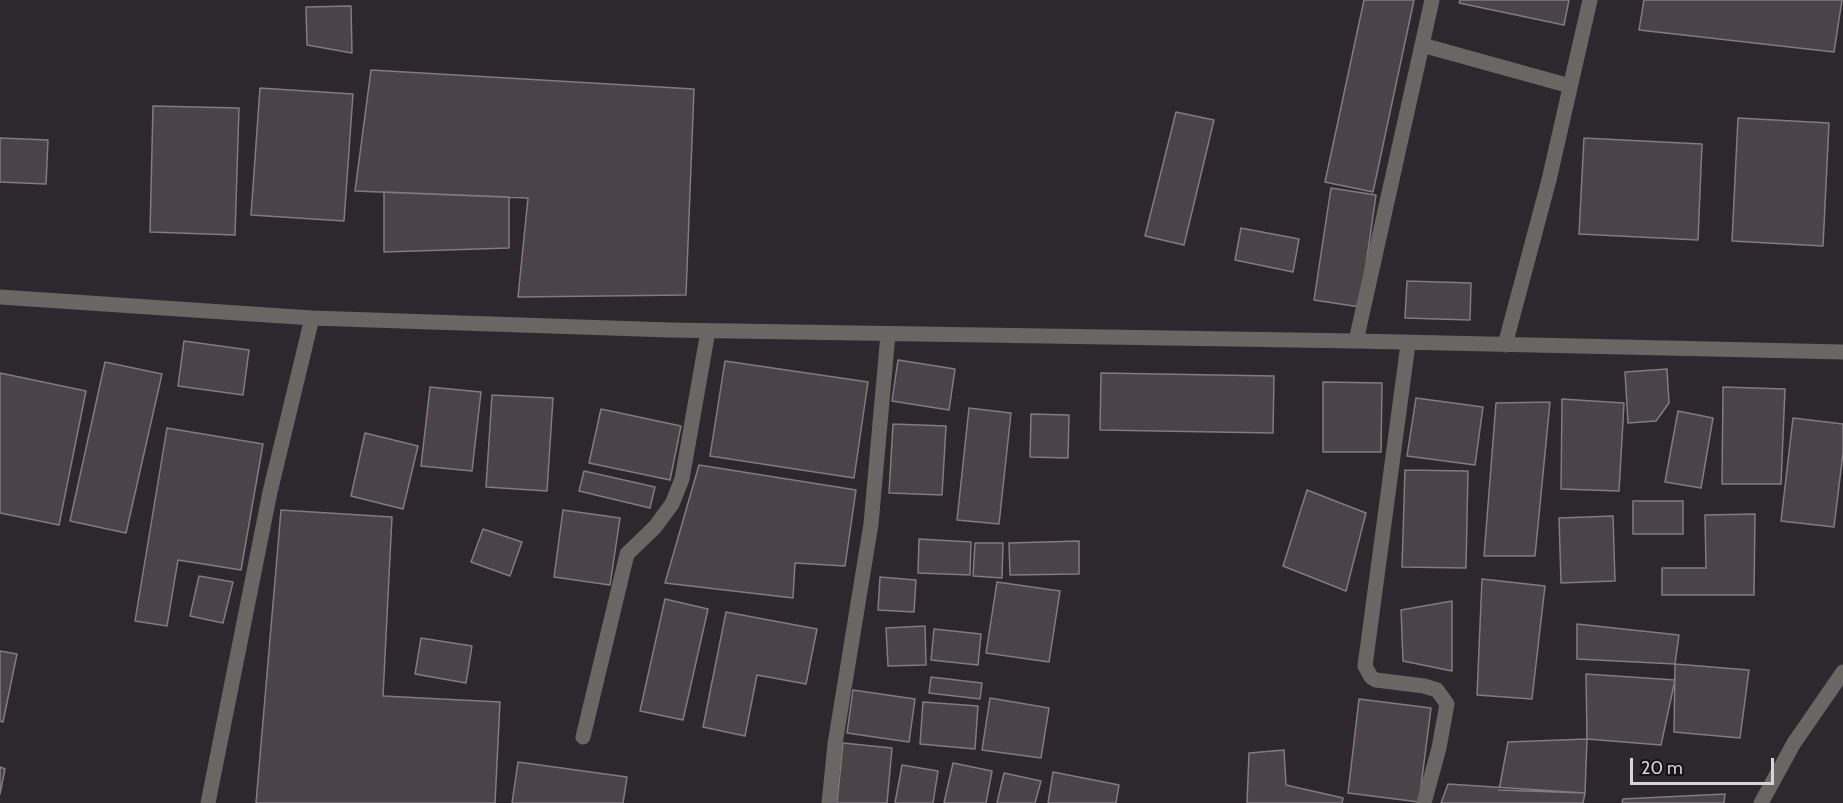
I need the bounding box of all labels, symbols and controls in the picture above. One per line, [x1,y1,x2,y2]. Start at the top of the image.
scale bar [1633,746,1777,784]
text: 20 m [1641,757,1683,779]

